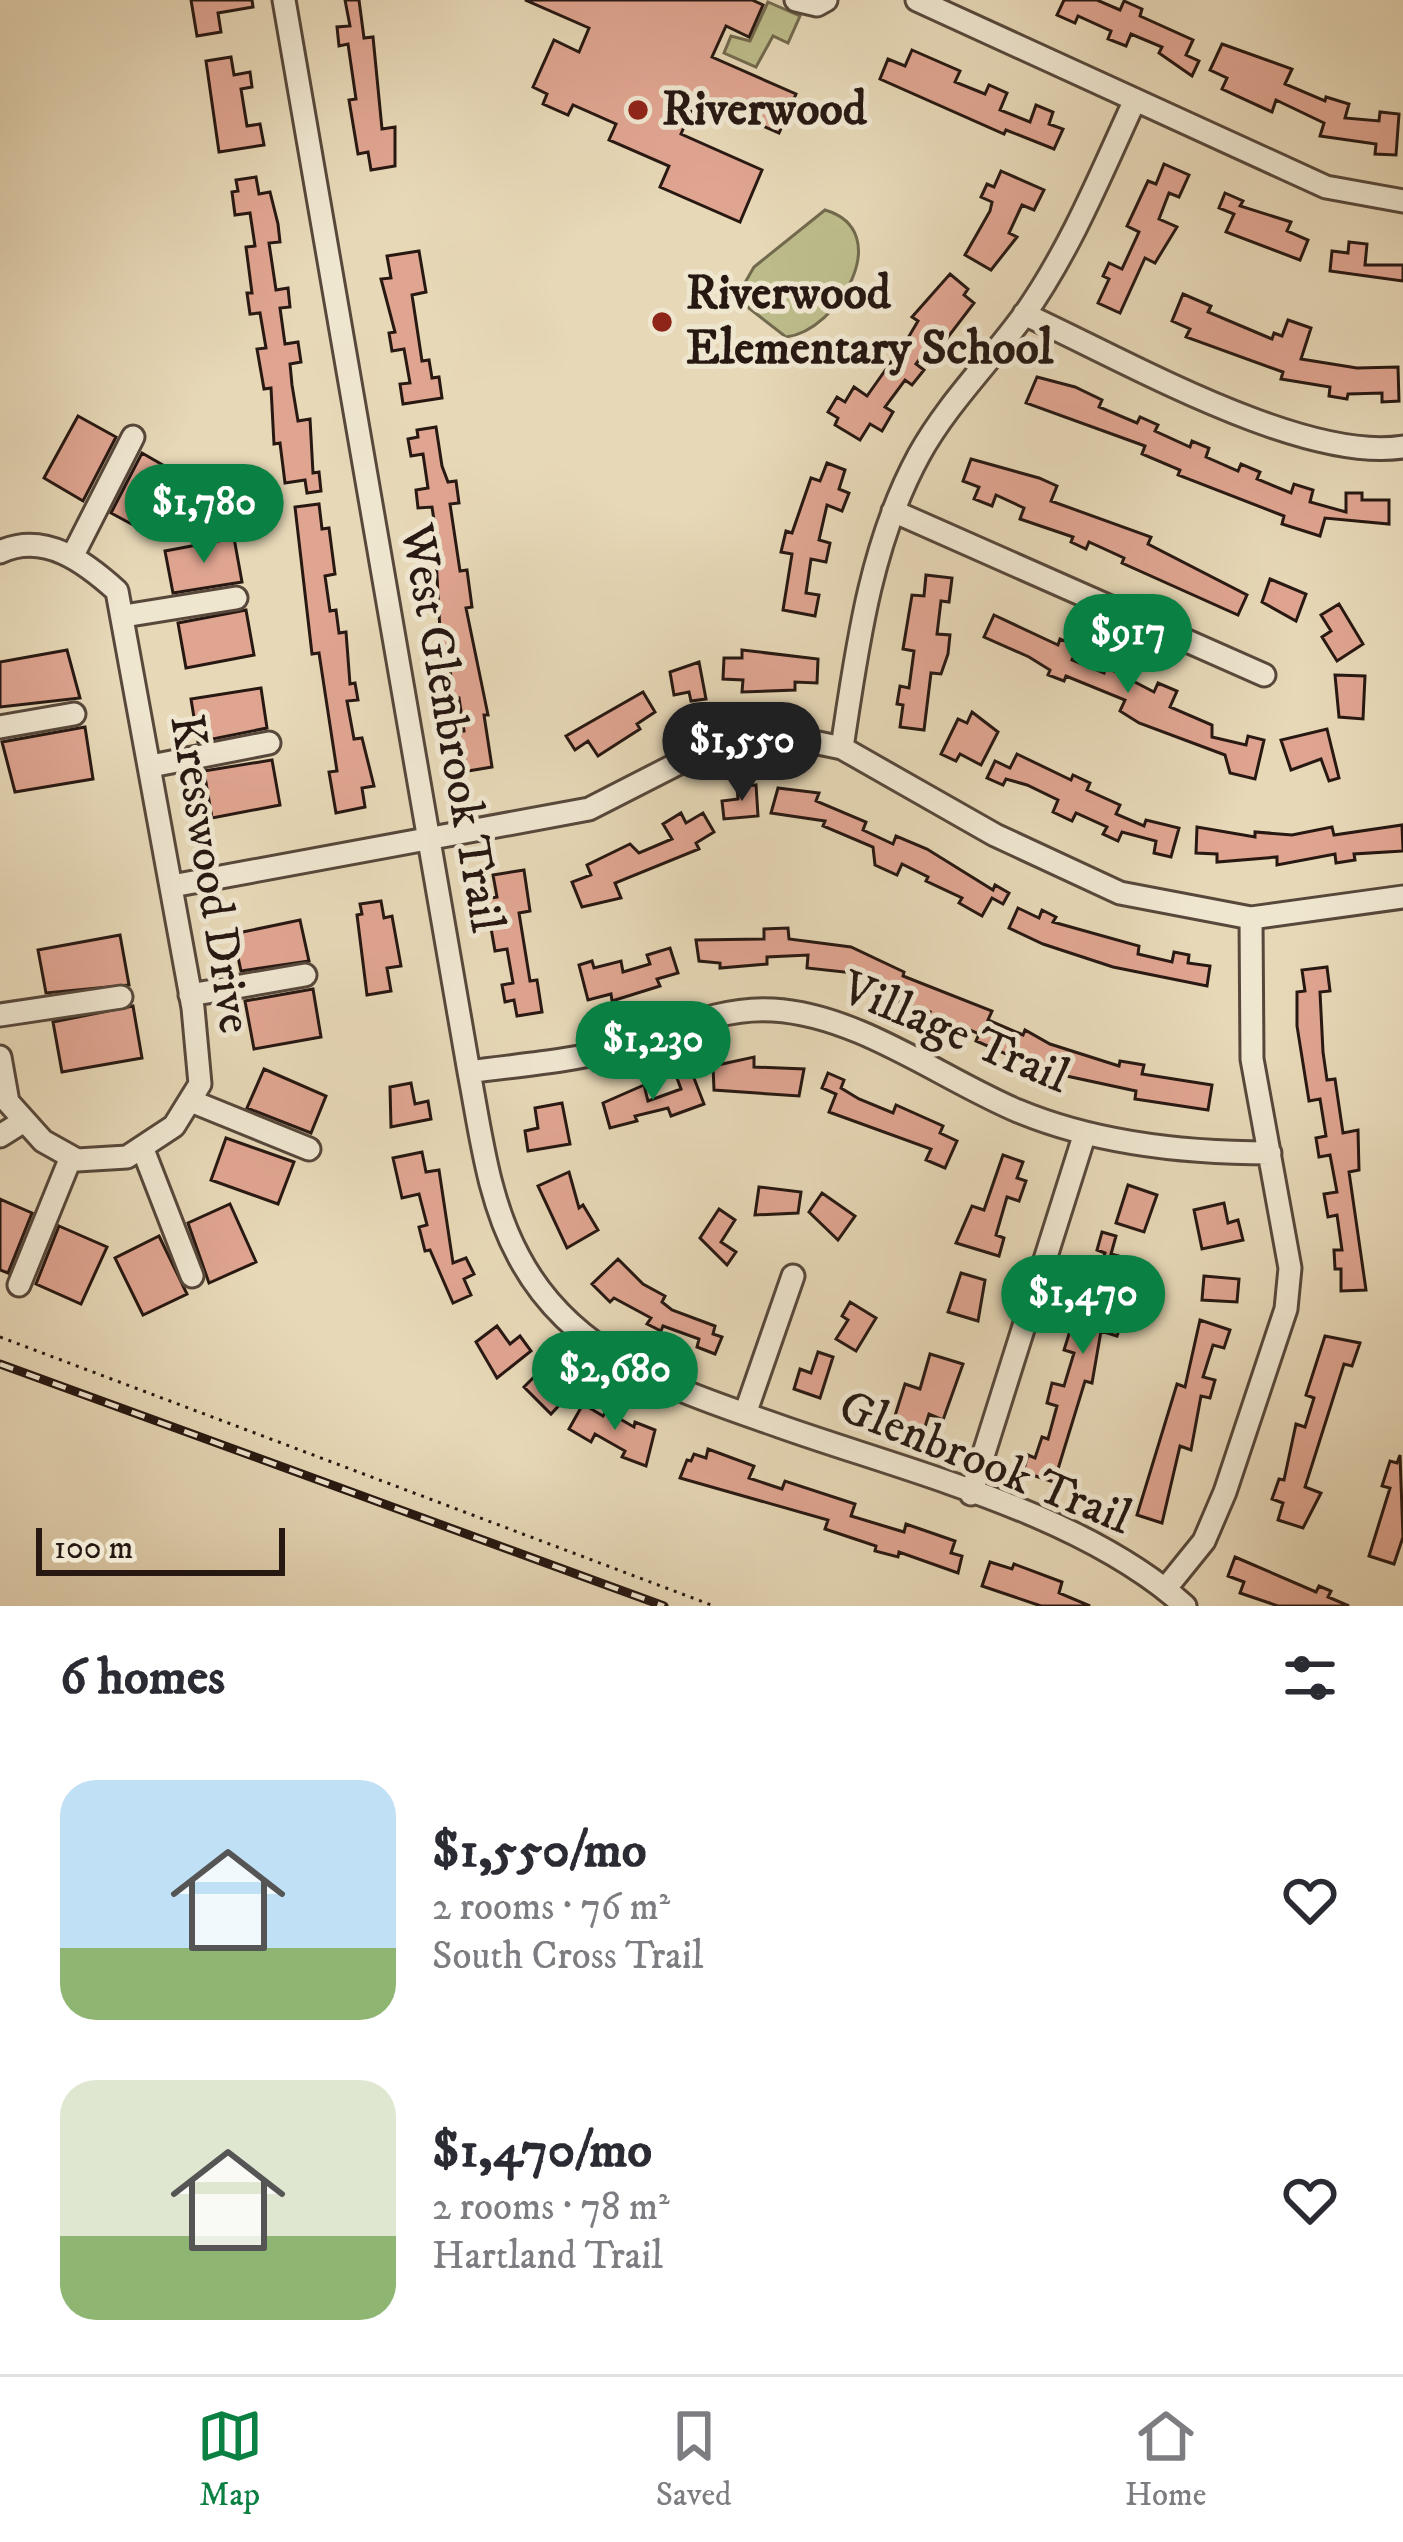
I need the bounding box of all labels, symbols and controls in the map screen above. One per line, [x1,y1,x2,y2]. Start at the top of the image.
place label: Riverwood [662,80,868,140]
marker: Riverwood [625,97,651,123]
place label: Riverwood Elementary School [686,264,1054,379]
marker: Riverwood Elementary School [649,309,675,335]
pin: $1,780 [106,464,302,566]
text: $1,780 [152,478,256,527]
street label: West Glenbrook Trail [385,518,517,937]
pin: $917 [1057,594,1199,696]
text: $917 [1090,608,1166,657]
pin: $1,550 [644,702,840,804]
street label: Kresswood Drive [155,710,265,1038]
text: $1,550 [689,716,795,765]
street label: Village Trail [831,958,1078,1108]
pin: $1,230 [555,1001,751,1103]
text: $1,230 [603,1015,703,1064]
pin: $1,470 [985,1255,1181,1357]
text: $1,470 [1028,1269,1138,1318]
pin: $2,680 [517,1331,713,1433]
text: $2,680 [559,1345,671,1394]
street label: Glenbrook Trail [830,1377,1140,1549]
scale bar [36,1522,285,1575]
text: 100 m [54,1528,133,1569]
icon: filters [1277,1645,1343,1711]
text: 6 homes [60,1646,225,1710]
text: $1,550/mo [432,1819,647,1883]
icon: home [156,1828,300,1972]
icon: heart [1277,1867,1343,1933]
text: 2 rooms · 76 m² [432,1883,670,1932]
text: South Cross Trail [432,1932,704,1981]
text: $1,470/mo [432,2119,652,2183]
icon: home [156,2128,300,2272]
icon: heart [1277,2167,1343,2233]
text: 2 rooms · 78 m² [432,2183,670,2232]
text: Hartland Trail [432,2232,663,2281]
tab: Map [197,2403,263,2516]
tab: Saved [656,2403,732,2516]
tab: Home [1125,2403,1206,2516]

